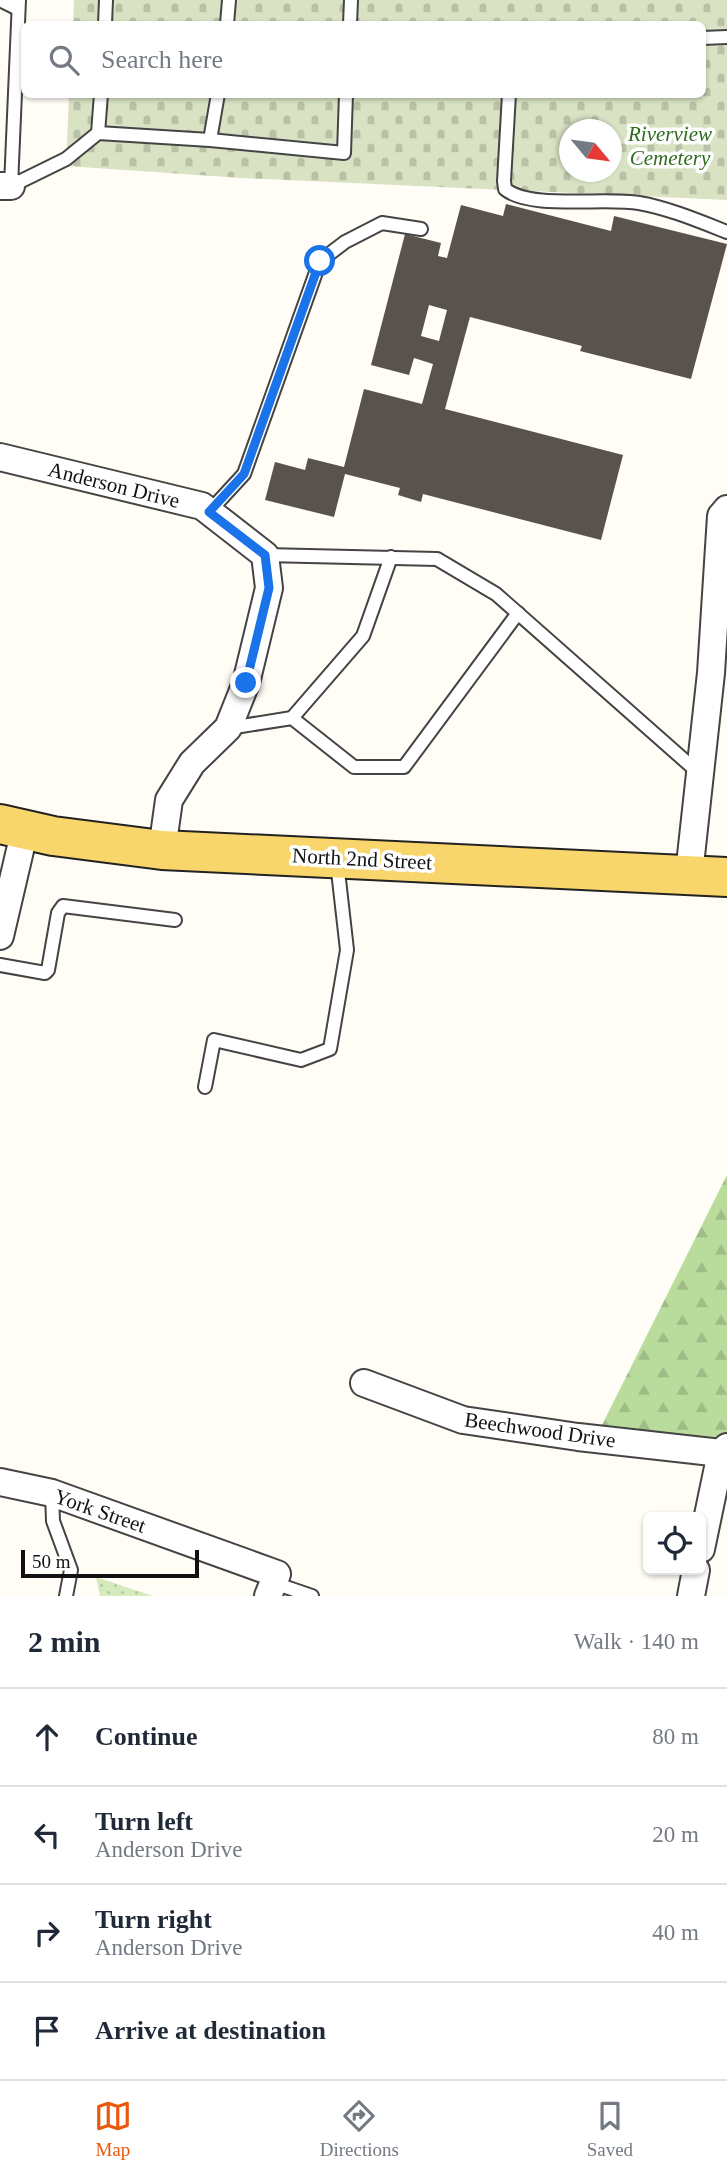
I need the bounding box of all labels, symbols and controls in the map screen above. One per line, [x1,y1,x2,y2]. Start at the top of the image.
search box [21,21,706,98]
icon: search [45,41,83,79]
text: Search here [101,45,223,74]
north arrow [559,119,622,182]
park label: Riverview Cemetery [627,122,712,170]
route start [304,245,335,276]
street label: Anderson Drive [46,457,182,513]
route end [230,667,261,698]
street label: North 2nd Street [291,843,433,875]
street label: Beechwood Drive [463,1408,617,1452]
street label: York Street [51,1484,149,1538]
map controls [643,1512,706,1575]
button: locate [643,1512,706,1575]
scale bar [21,1547,200,1579]
text: 50 m [32,1551,71,1572]
text: 2 min [28,1625,101,1658]
text: Walk · 140 m [574,1629,699,1654]
icon: ahead [28,1718,66,1756]
text: Continue [95,1722,198,1751]
text: 80 m [652,1724,699,1749]
text: Turn left [95,1807,193,1836]
icon: left [28,1816,66,1854]
text: 20 m [652,1822,699,1847]
text: Anderson Drive [95,1837,243,1862]
text: Turn right [95,1905,212,1934]
icon: right [28,1914,66,1952]
text: 40 m [652,1920,699,1945]
text: Anderson Drive [95,1935,243,1960]
icon: arrive [28,2012,66,2050]
text: Arrive at destination [95,2016,326,2045]
tab: Map [94,2097,132,2161]
tab: Directions [320,2097,399,2161]
tab: Saved [587,2097,633,2161]

